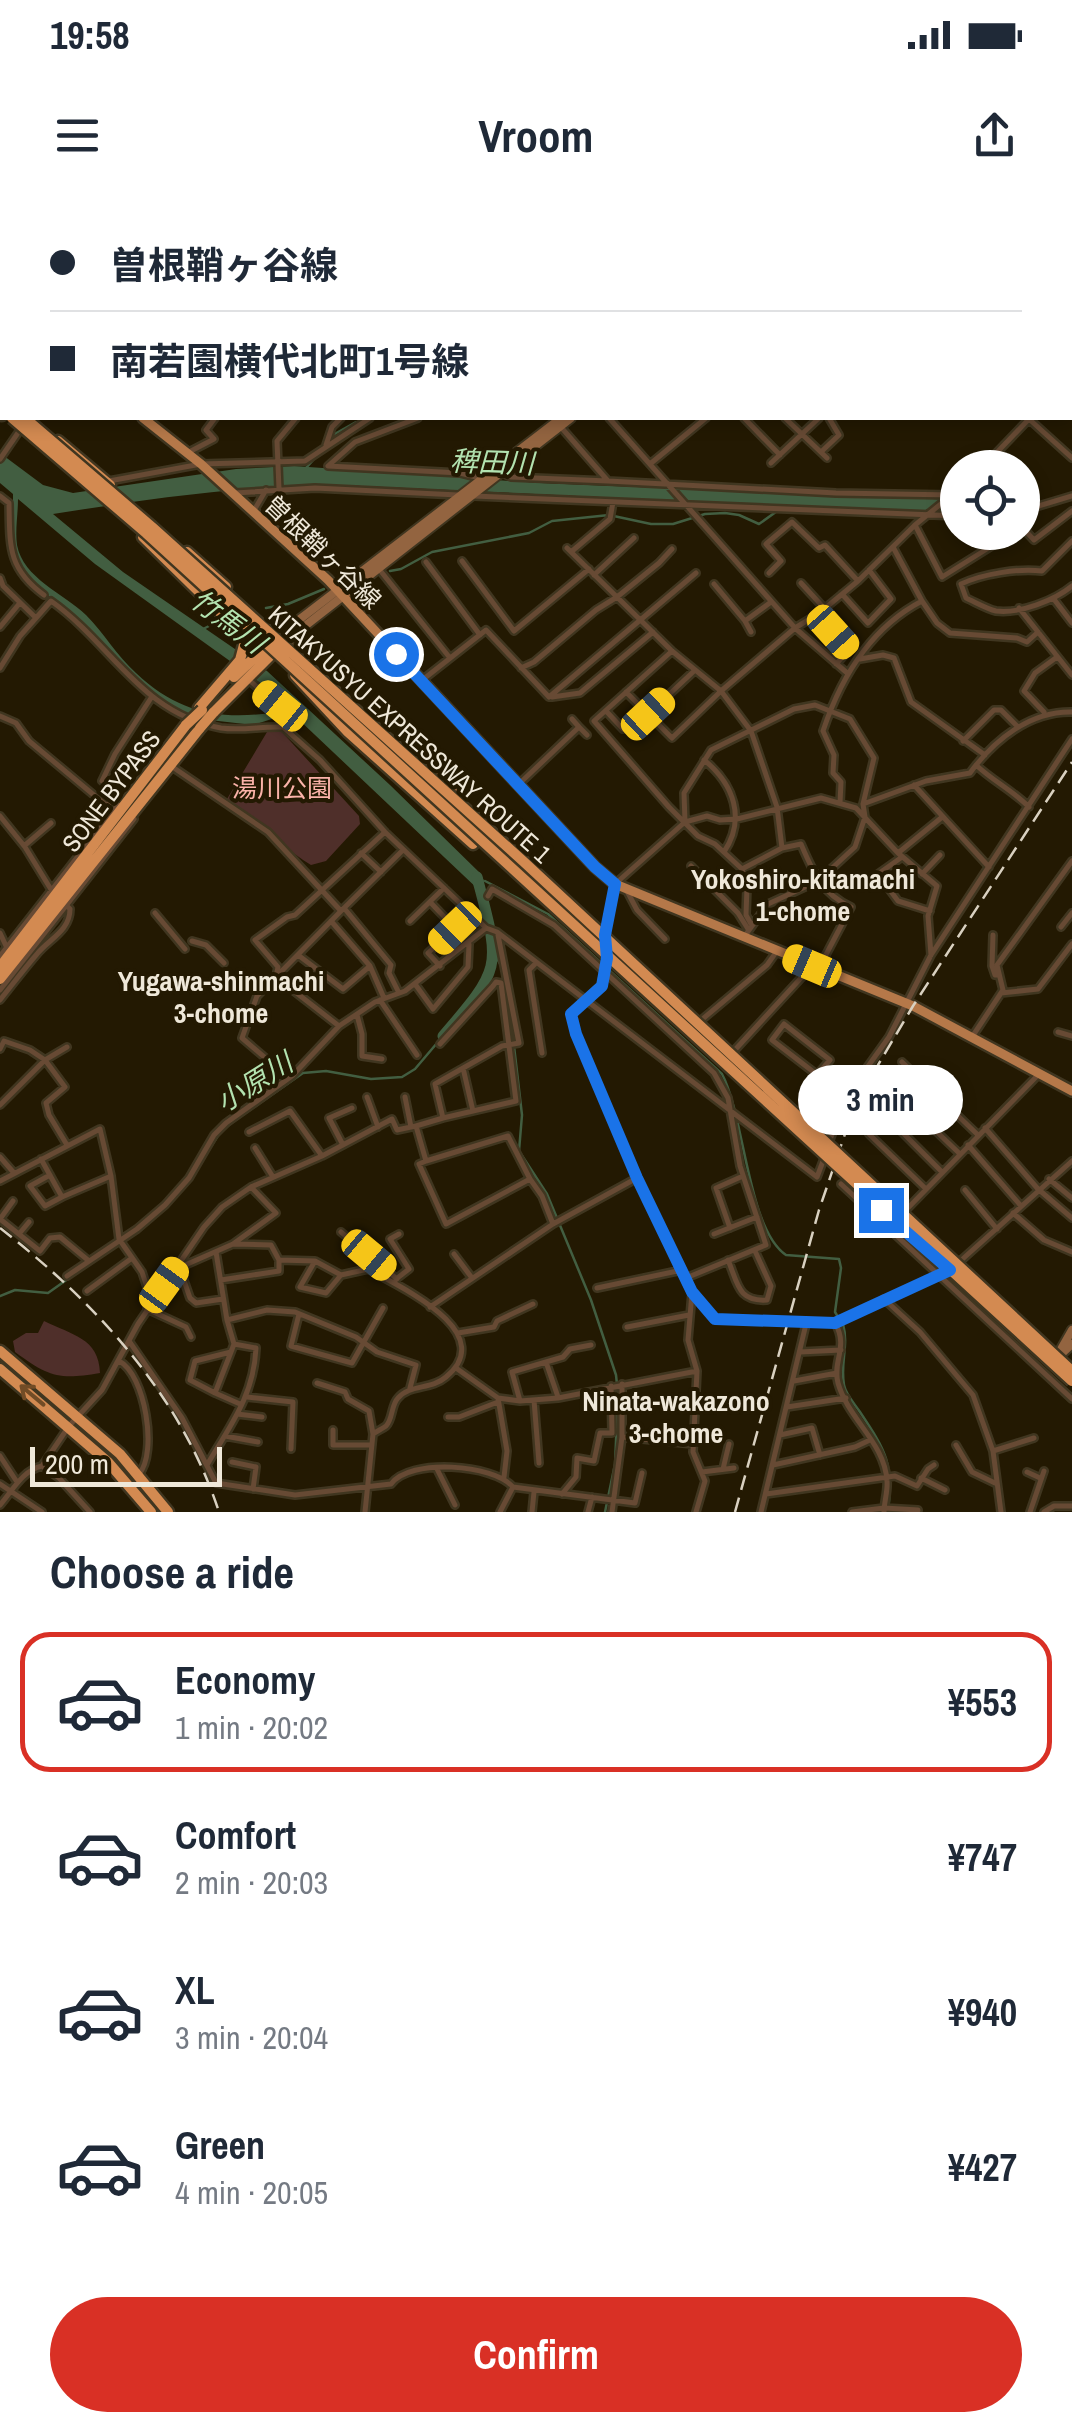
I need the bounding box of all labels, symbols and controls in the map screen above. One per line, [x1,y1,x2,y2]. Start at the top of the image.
text: 19:58 [50,10,130,61]
text: Vroom [479,105,593,166]
icon: menu [50,108,105,163]
icon: share [967,108,1022,163]
text: 曽根鞘ヶ谷線 [110,240,338,291]
text: 南若園横代北町1号線 [110,336,469,387]
water label: 稗田川 [449,442,538,483]
map controls [940,450,1040,550]
button: locate [940,450,1040,550]
street label: 曽根鞘ヶ谷線 [257,488,389,616]
water label: 竹馬川 [183,581,275,663]
street label: KITAKYUSYU EXPRESSWAY ROUTE 1 [261,598,559,871]
car [802,600,864,664]
route start [374,632,419,677]
car [247,675,313,737]
car [616,683,680,745]
street label: SONE BYPASS [54,723,168,859]
park label: 湯川公園 [232,771,332,805]
district label: Yokoshiro-kitamachi 1-chome [691,860,915,930]
car [423,896,487,960]
car [779,940,845,992]
district label: Yugawa-shinmachi 3-chome [118,962,324,1032]
water label: 小原川 [208,1042,302,1120]
callout: 3 min [798,1065,964,1135]
text: 3 min [846,1078,915,1121]
route end [859,1188,904,1233]
car [336,1224,402,1286]
car [134,1252,194,1318]
district label: Ninata-wakazono 3-chome [582,1382,770,1452]
one-way arrow [19,1384,45,1406]
scale bar [30,1442,222,1486]
text: 200 m [45,1445,109,1483]
text: Choose a ride [50,1541,294,1602]
text: Economy [175,1655,315,1706]
icon: car [55,1657,145,1747]
text: ¥553 [948,1677,1017,1728]
text: 1 min · 20:02 [175,1706,328,1749]
text: Comfort [175,1810,296,1861]
icon: car [55,1812,145,1902]
text: ¥747 [948,1832,1017,1883]
text: 2 min · 20:03 [175,1861,328,1904]
text: XL [175,1965,215,2016]
icon: car [55,1967,145,2057]
text: ¥940 [948,1987,1017,2038]
text: 3 min · 20:04 [175,2016,328,2059]
text: Green [175,2120,265,2171]
icon: car [55,2122,145,2212]
text: ¥427 [948,2142,1017,2193]
text: 4 min · 20:05 [175,2171,328,2214]
button: Confirm [50,2297,1022,2412]

